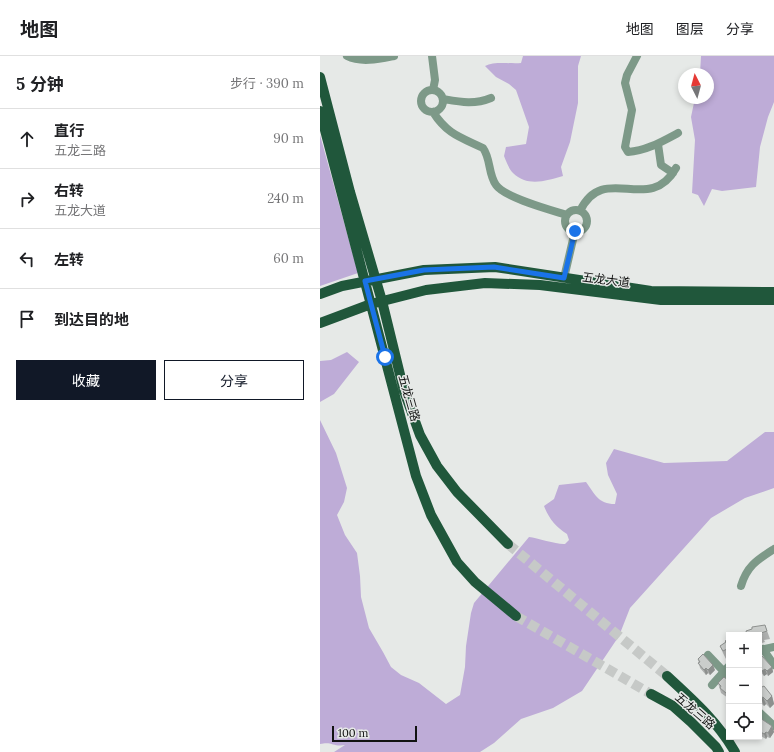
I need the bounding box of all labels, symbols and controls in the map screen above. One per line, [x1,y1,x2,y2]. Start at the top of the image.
text: 地图 [20,17,58,41]
text: 地图 [626,20,654,38]
text: 图层 [676,20,704,38]
text: 分享 [726,20,754,38]
north arrow [678,68,714,104]
text: 5 分钟 [16,73,64,95]
text: 步行 · 390 m [230,75,304,92]
text: 直行 [54,121,84,140]
icon: ahead [16,128,38,150]
text: 90 m [273,130,304,147]
text: 五龙三路 [54,142,106,159]
text: 右转 [54,181,84,200]
icon: right [16,188,38,210]
text: 240 m [267,190,304,207]
text: 五龙大道 [54,202,106,219]
route end [566,222,584,240]
icon: left [16,248,38,270]
text: 左转 [54,250,84,269]
text: 60 m [273,250,304,267]
street label: 五龙大道 [581,269,631,290]
icon: arrive [16,308,38,330]
text: 到达目的地 [54,310,129,329]
route start [376,348,394,366]
button: 收藏 [16,360,156,400]
button: 分享 [164,360,304,400]
street label: 五龙三路 [396,373,423,423]
map controls [726,632,762,740]
button: + [726,632,762,668]
button: − [726,668,762,704]
street label: 五龙三路 [672,689,718,732]
button: locate [726,704,762,740]
scale bar [332,724,417,743]
text: 100 m [338,726,368,740]

